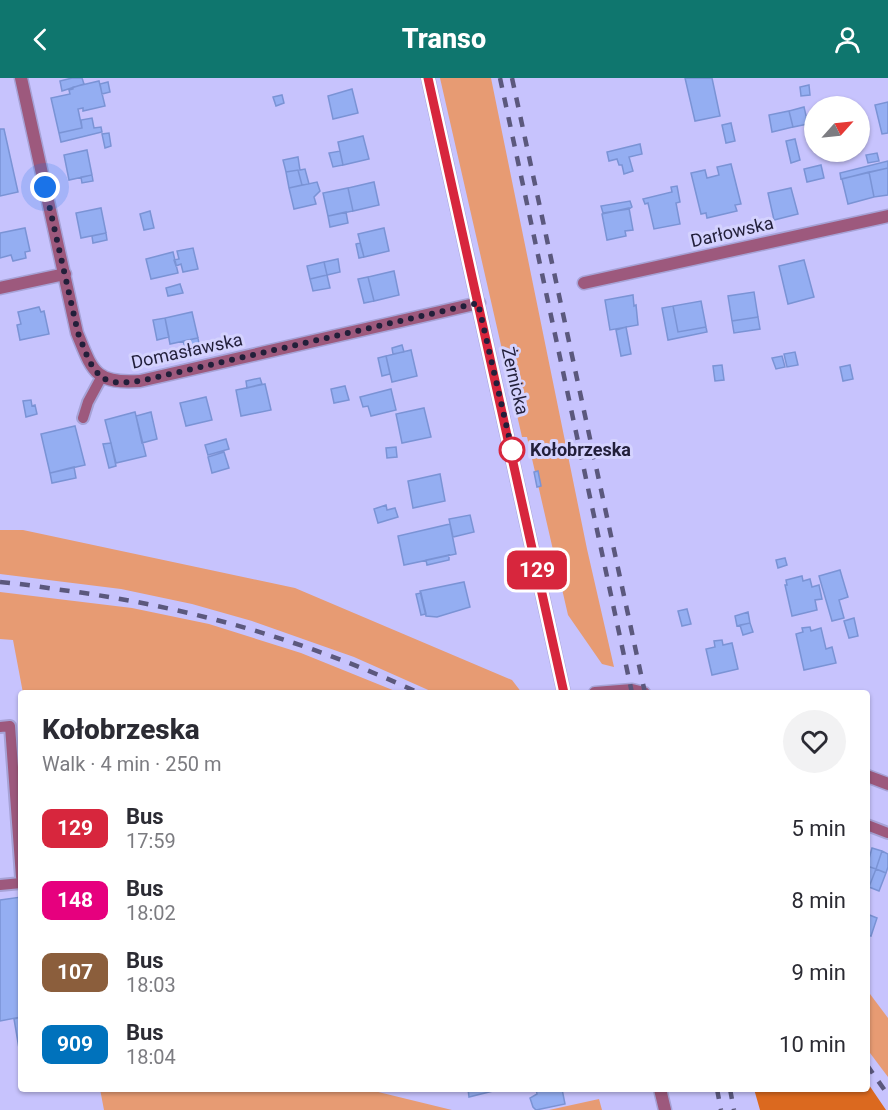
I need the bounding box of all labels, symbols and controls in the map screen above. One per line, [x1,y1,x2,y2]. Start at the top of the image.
icon: back [24,23,57,56]
text: Transo [402,23,486,55]
icon: person [831,23,864,56]
north arrow [804,96,870,162]
map controls [804,96,870,162]
your location [30,172,60,202]
street label: Darłowska [688,212,775,251]
street label: Domasławska [129,328,245,373]
street label: Żernicka [498,345,533,417]
marker: Kołobrzeska [499,437,525,463]
place label: Kołobrzeska [530,439,631,460]
line badge: 129 [502,550,572,590]
text: 129 [519,558,555,582]
button: heart [783,710,846,773]
text: Kołobrzeska [42,713,200,746]
text: Walk · 4 min · 250 m [42,752,221,776]
text: Bus [126,804,164,829]
text: 129 [57,816,93,840]
text: 5 min [791,816,846,841]
text: 17:59 [126,829,176,853]
text: Bus [126,876,164,901]
text: 148 [57,888,93,912]
text: 8 min [791,888,846,913]
text: 18:02 [126,901,176,925]
text: Bus [126,948,164,973]
text: 107 [57,960,93,984]
text: 9 min [791,960,846,985]
text: 18:03 [126,973,176,997]
text: Bus [126,1020,164,1045]
text: 909 [57,1032,93,1056]
text: 10 min [779,1032,846,1057]
text: 18:04 [126,1045,176,1069]

